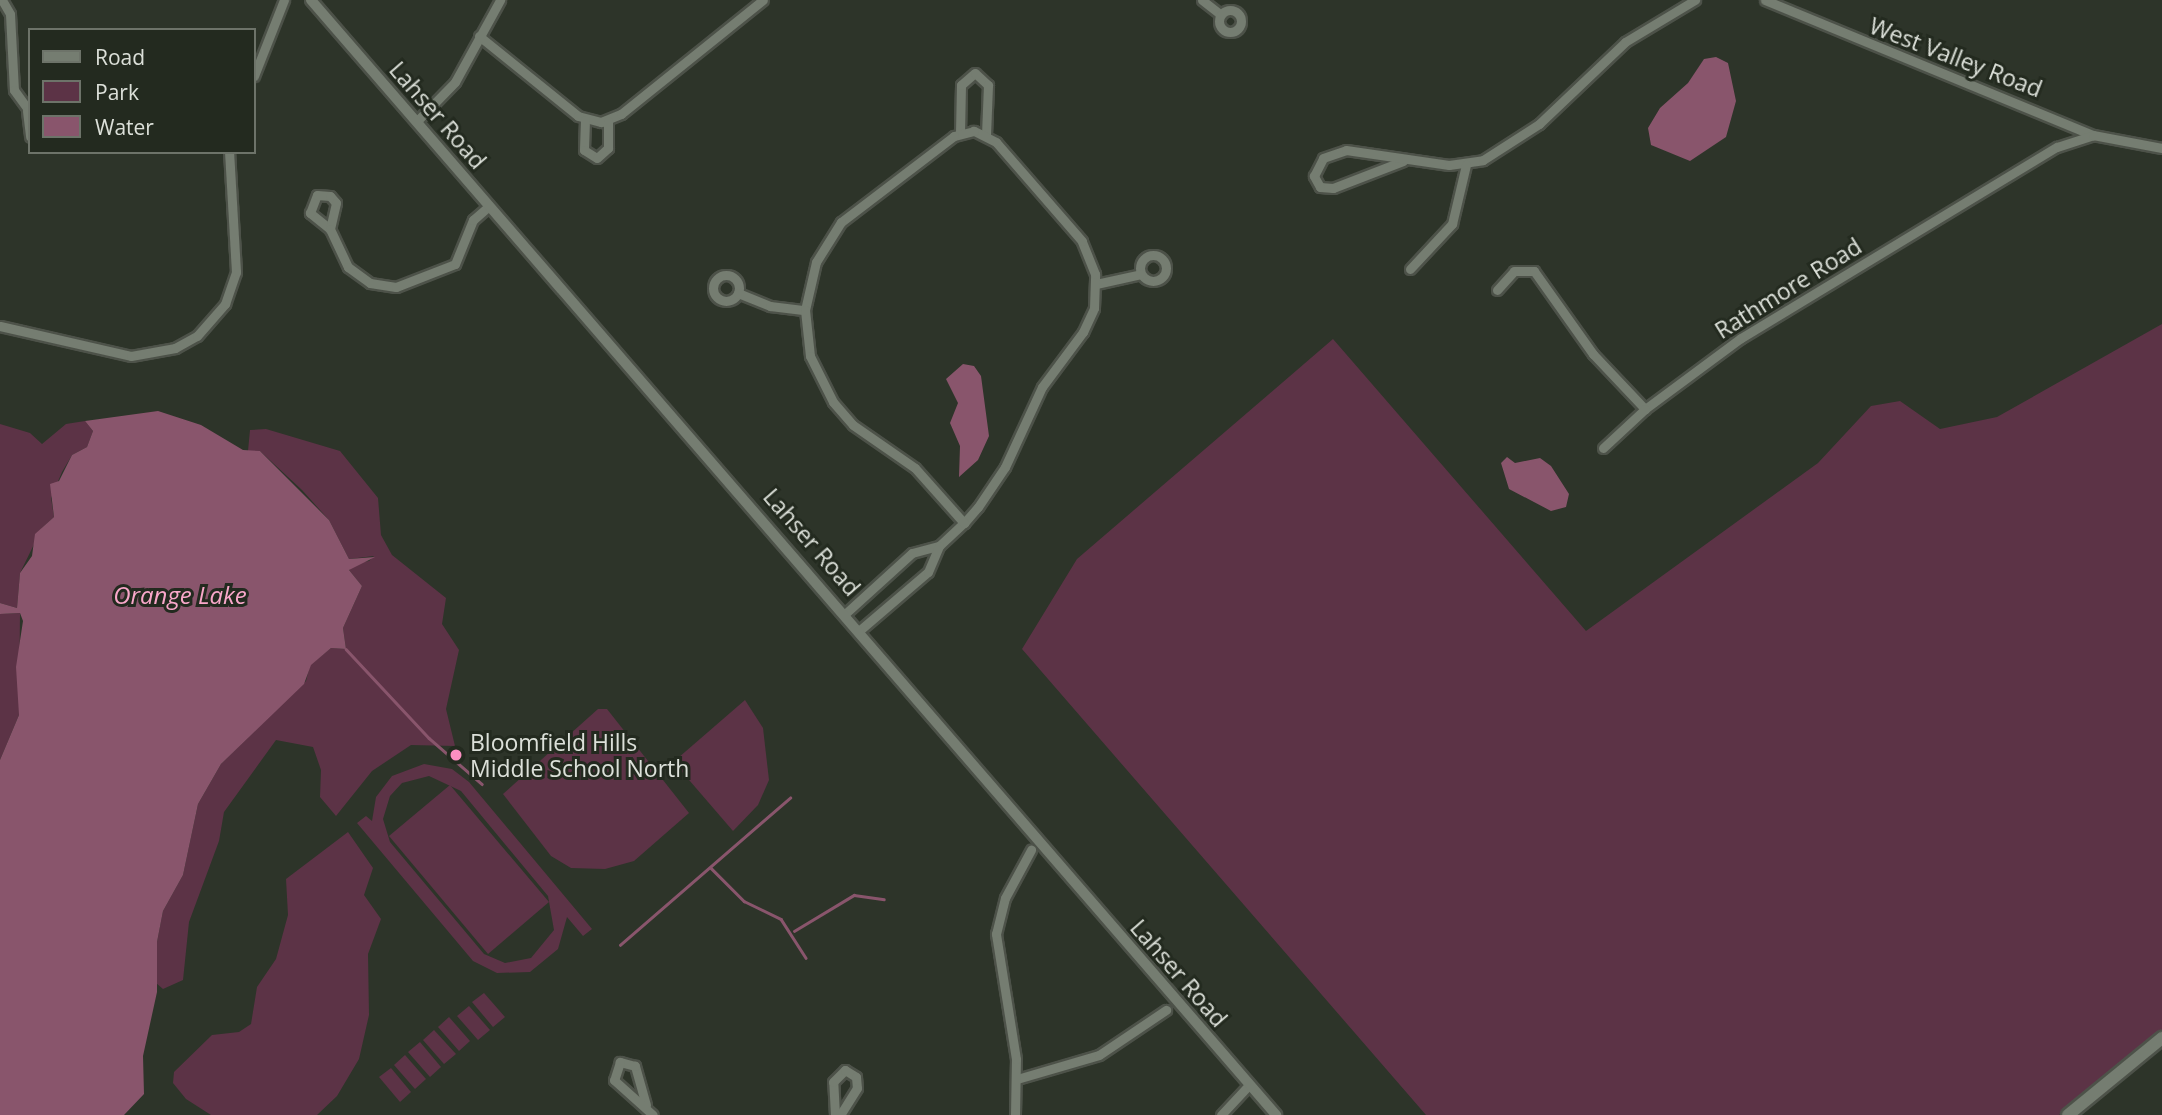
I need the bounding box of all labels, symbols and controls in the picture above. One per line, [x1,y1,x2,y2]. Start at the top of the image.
street label: West Valley Road [1866,11,2046,103]
legend [28,28,256,154]
text: Road [95,43,145,71]
street label: Lahser Road [384,56,492,174]
text: Park [95,78,139,106]
text: Water [95,113,154,141]
street label: Rathmore Road [1710,232,1866,344]
street label: Lahser Road [758,483,866,601]
water label: Orange Lake [113,581,247,609]
place label: Bloomfield Hills Middle School North [470,728,689,782]
marker: Bloomfield Hills Middle School North [448,747,464,763]
street label: Lahser Road [1125,914,1233,1032]

